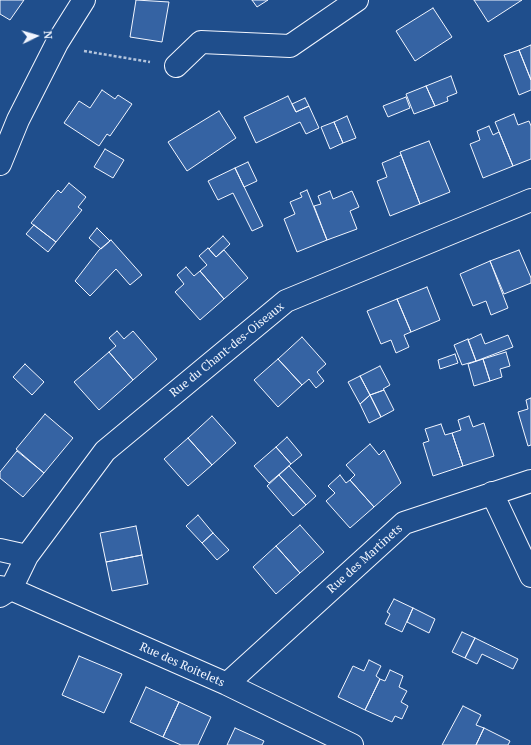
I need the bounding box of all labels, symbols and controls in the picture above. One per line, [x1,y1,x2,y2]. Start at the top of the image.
north arrow [16,16,56,56]
text: N [41,30,55,40]
street label: Rue du Chant-des-Oiseaux [167,299,287,401]
street label: Rue des Martinets [324,521,406,597]
street label: Rue des Roitelets [137,640,227,690]

